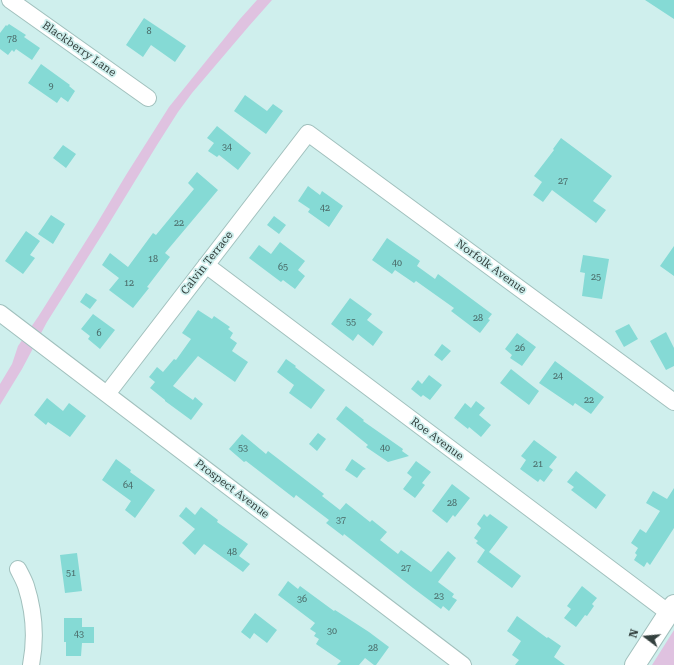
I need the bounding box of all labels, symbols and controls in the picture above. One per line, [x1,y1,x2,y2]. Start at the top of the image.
street label: Blackberry Lane [40,19,118,79]
house number: 8 [146,26,152,36]
house number: 78 [7,34,17,44]
house number: 9 [48,81,54,91]
house number: 34 [222,142,232,152]
house number: 27 [558,176,568,186]
house number: 42 [320,203,330,213]
house number: 22 [174,218,184,228]
street label: Calvin Terrace [178,229,236,297]
street label: Norfolk Avenue [453,237,529,297]
house number: 18 [148,254,158,264]
house number: 40 [392,258,402,268]
house number: 65 [278,262,288,272]
house number: 25 [591,272,601,282]
house number: 12 [124,278,134,288]
house number: 28 [473,313,483,323]
house number: 55 [346,317,356,327]
house number: 6 [96,328,102,338]
house number: 26 [515,343,525,353]
house number: 24 [553,371,563,381]
house number: 22 [584,395,594,405]
street label: Roe Avenue [408,415,466,463]
house number: 53 [238,443,248,453]
house number: 40 [380,443,390,453]
street label: Prospect Avenue [192,457,272,521]
house number: 21 [533,459,543,469]
house number: 64 [123,480,133,490]
house number: 28 [447,498,457,508]
house number: 37 [336,515,346,525]
house number: 48 [227,547,237,557]
house number: 27 [401,563,411,573]
house number: 51 [66,568,76,578]
house number: 23 [434,591,444,601]
house number: 36 [297,594,307,604]
north arrow [626,617,666,657]
house number: 30 [327,626,337,636]
text: N [627,628,641,639]
house number: 43 [74,629,84,639]
house number: 28 [368,643,378,653]

